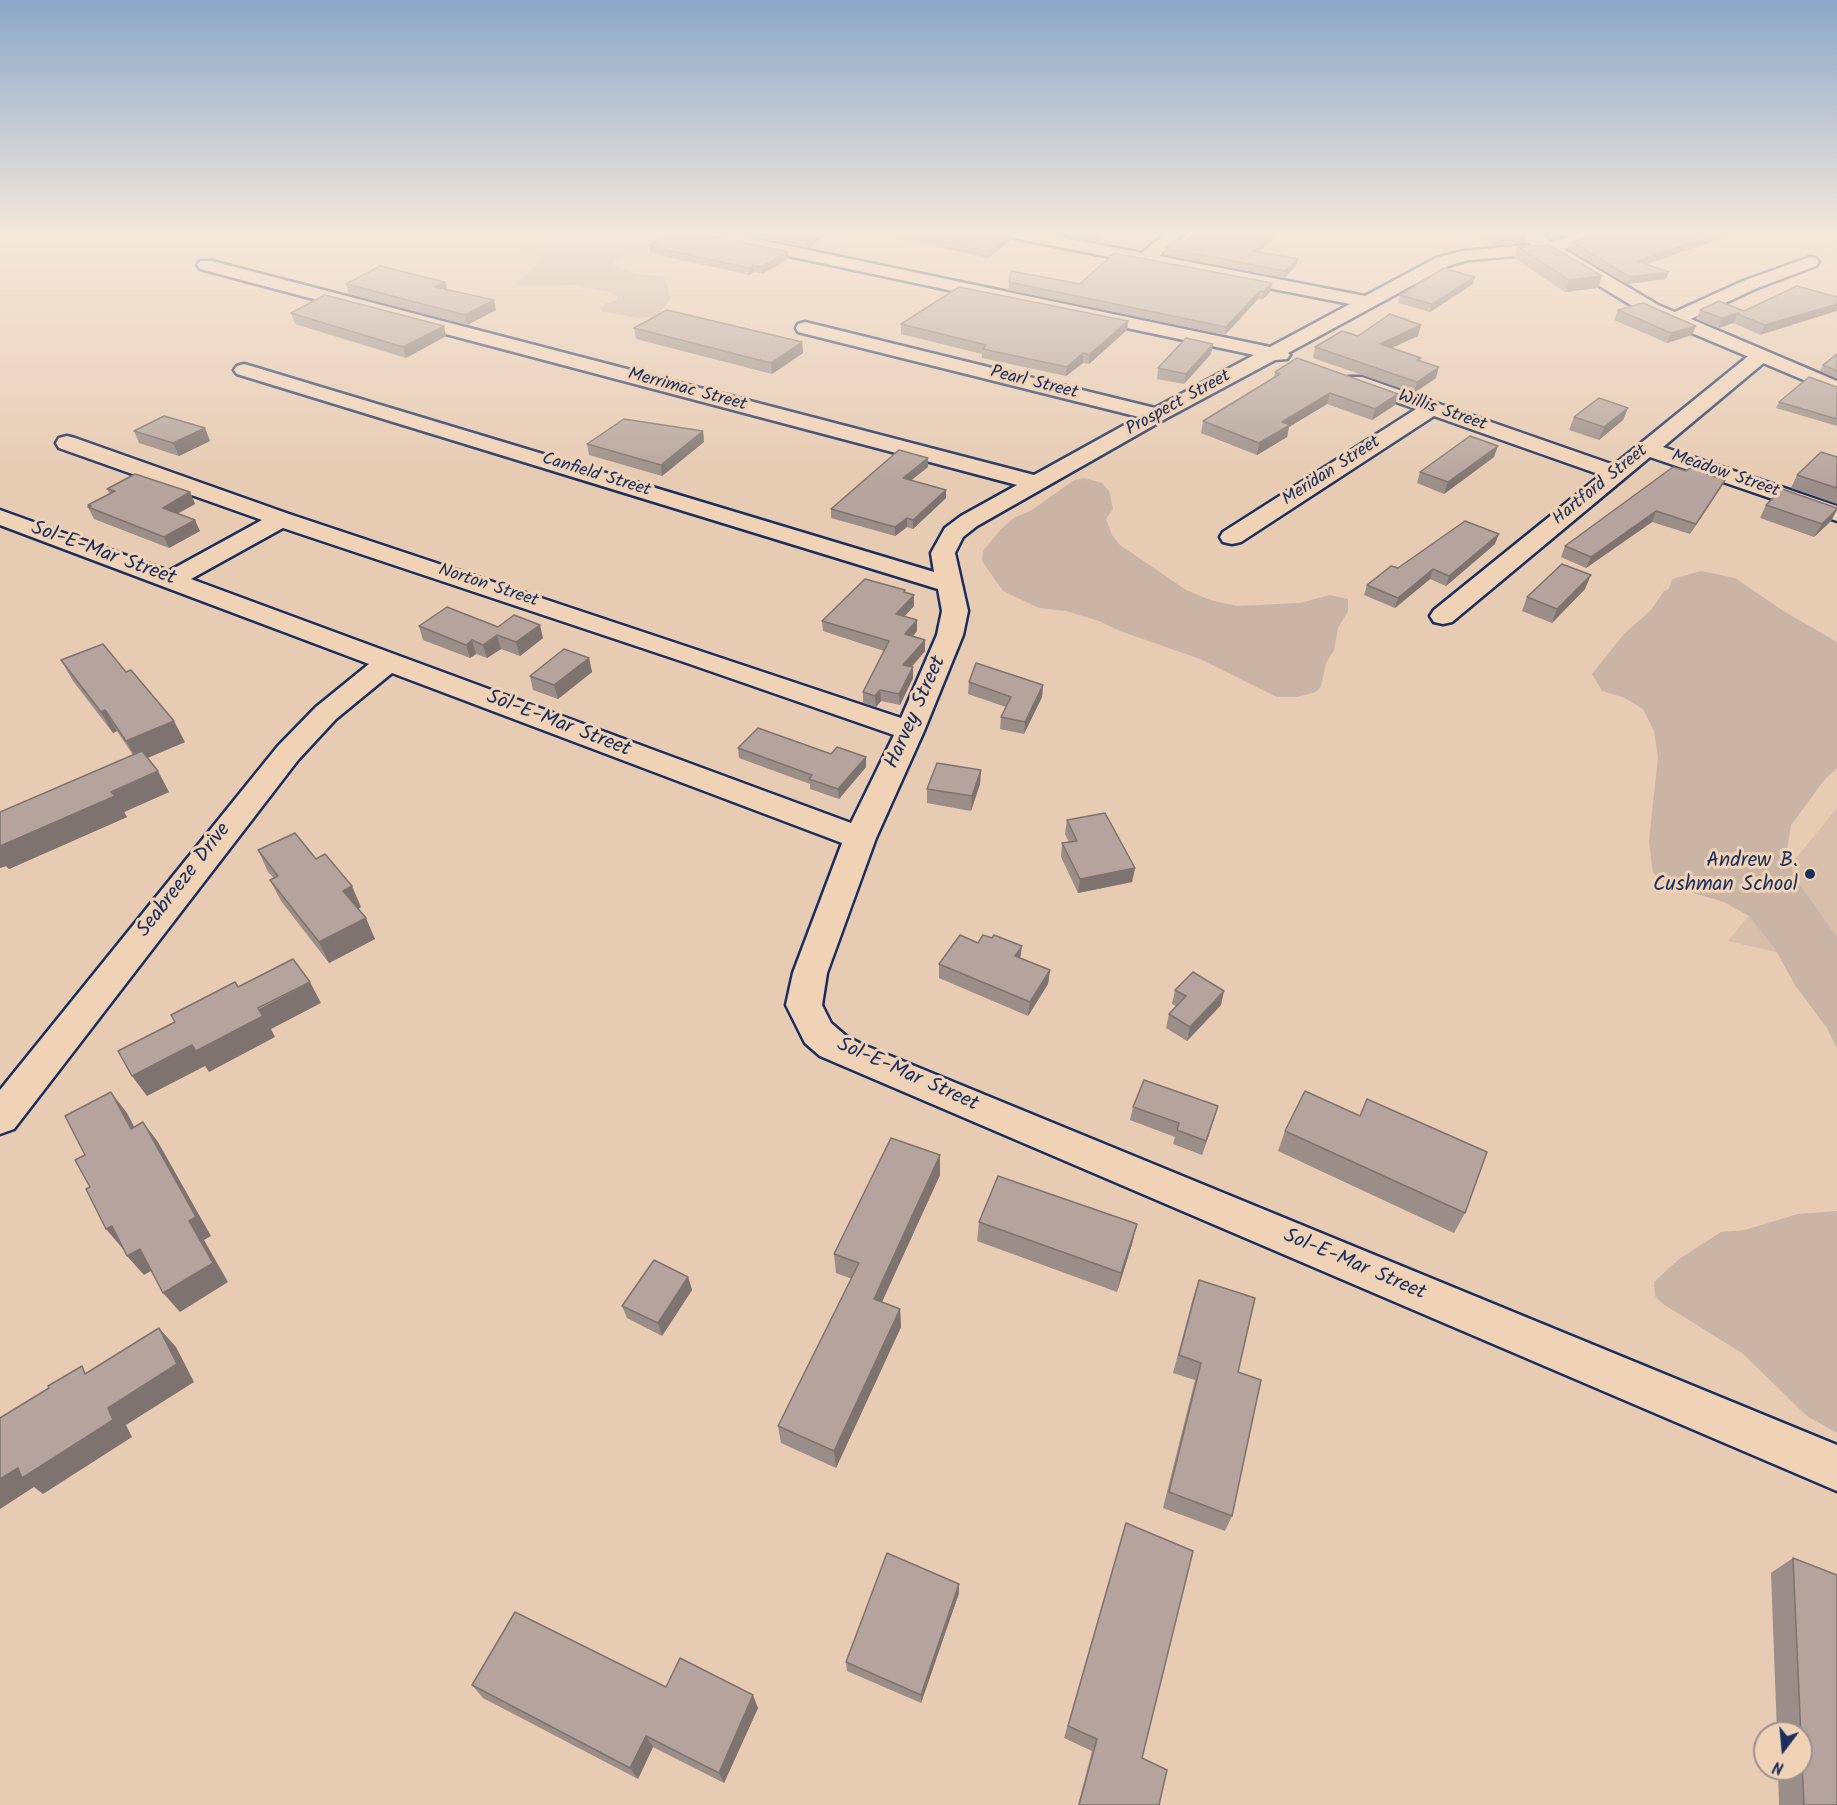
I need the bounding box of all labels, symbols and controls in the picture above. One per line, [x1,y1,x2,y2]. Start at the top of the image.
street label: Pearl Street [988,363,1080,405]
street label: Merrimac Street [625,365,749,417]
street label: Prospect Street [1123,366,1235,442]
street label: Willis Street [1395,387,1489,437]
street label: Meridan Street [1279,432,1385,512]
street label: Hartford Street [1549,441,1653,531]
street label: Meadow Street [1668,446,1782,504]
street label: Canfield Street [539,449,653,503]
street label: Sol-E-Mar Street [27,517,179,593]
street label: Norton Street [435,561,541,613]
street label: Harvey Street [881,653,953,773]
street label: Sol-E-Mar Street [482,686,634,764]
street label: Seabreeze Drive [133,819,237,943]
place label: Andrew B. Cushman School [1653,849,1798,899]
marker: Andrew B. Cushman School [1803,867,1817,881]
street label: Sol-E-Mar Street [832,1033,982,1119]
street label: Sol-E-Mar Street [1279,1225,1429,1307]
north arrow [1753,1721,1813,1781]
text: N [1770,1753,1787,1780]

